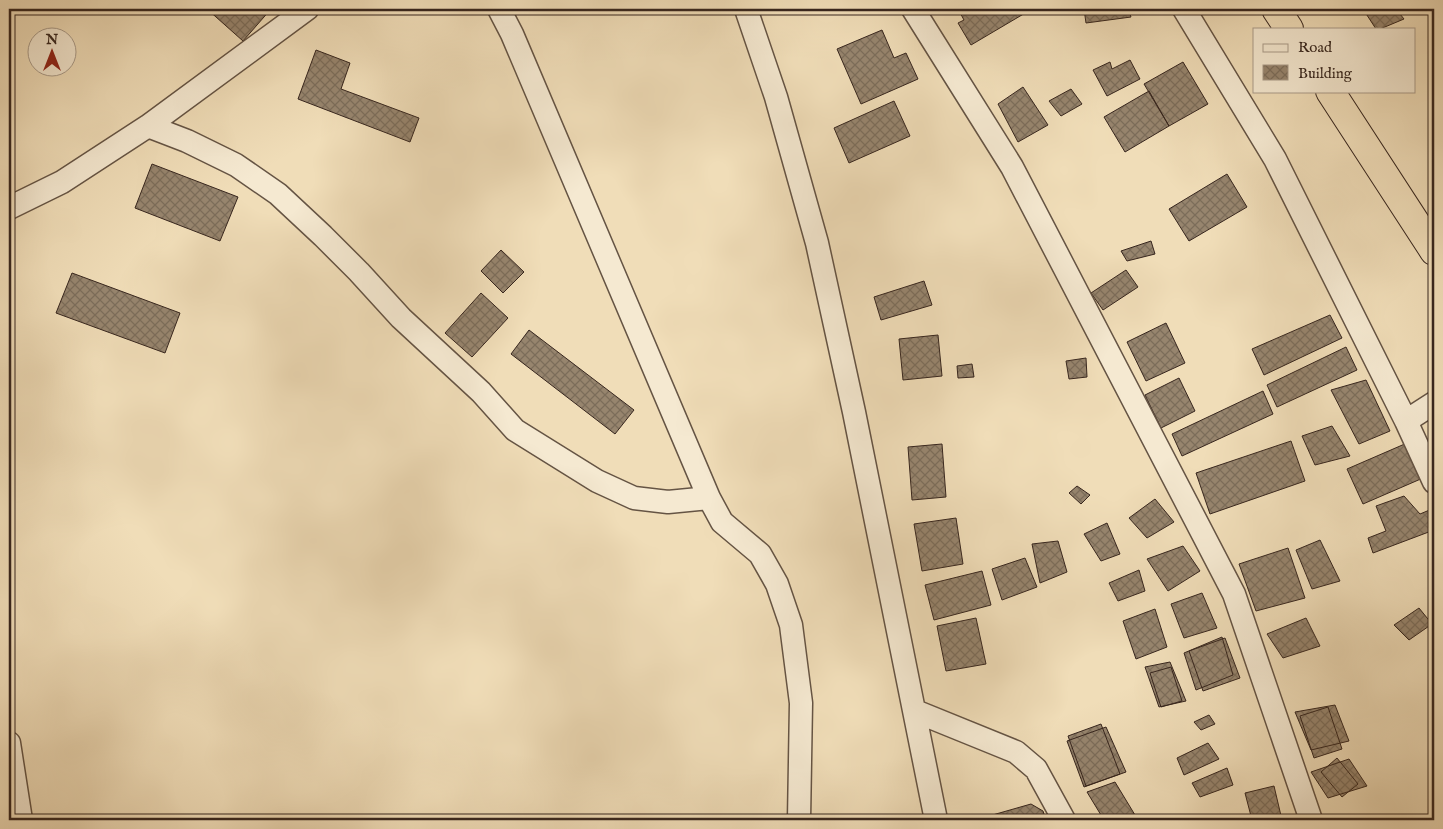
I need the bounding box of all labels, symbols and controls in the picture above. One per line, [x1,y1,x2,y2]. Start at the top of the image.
north arrow [28,28,78,78]
legend [1253,28,1416,92]
text: N [45,31,58,49]
text: Road [1298,38,1333,57]
text: Building [1298,64,1353,83]

